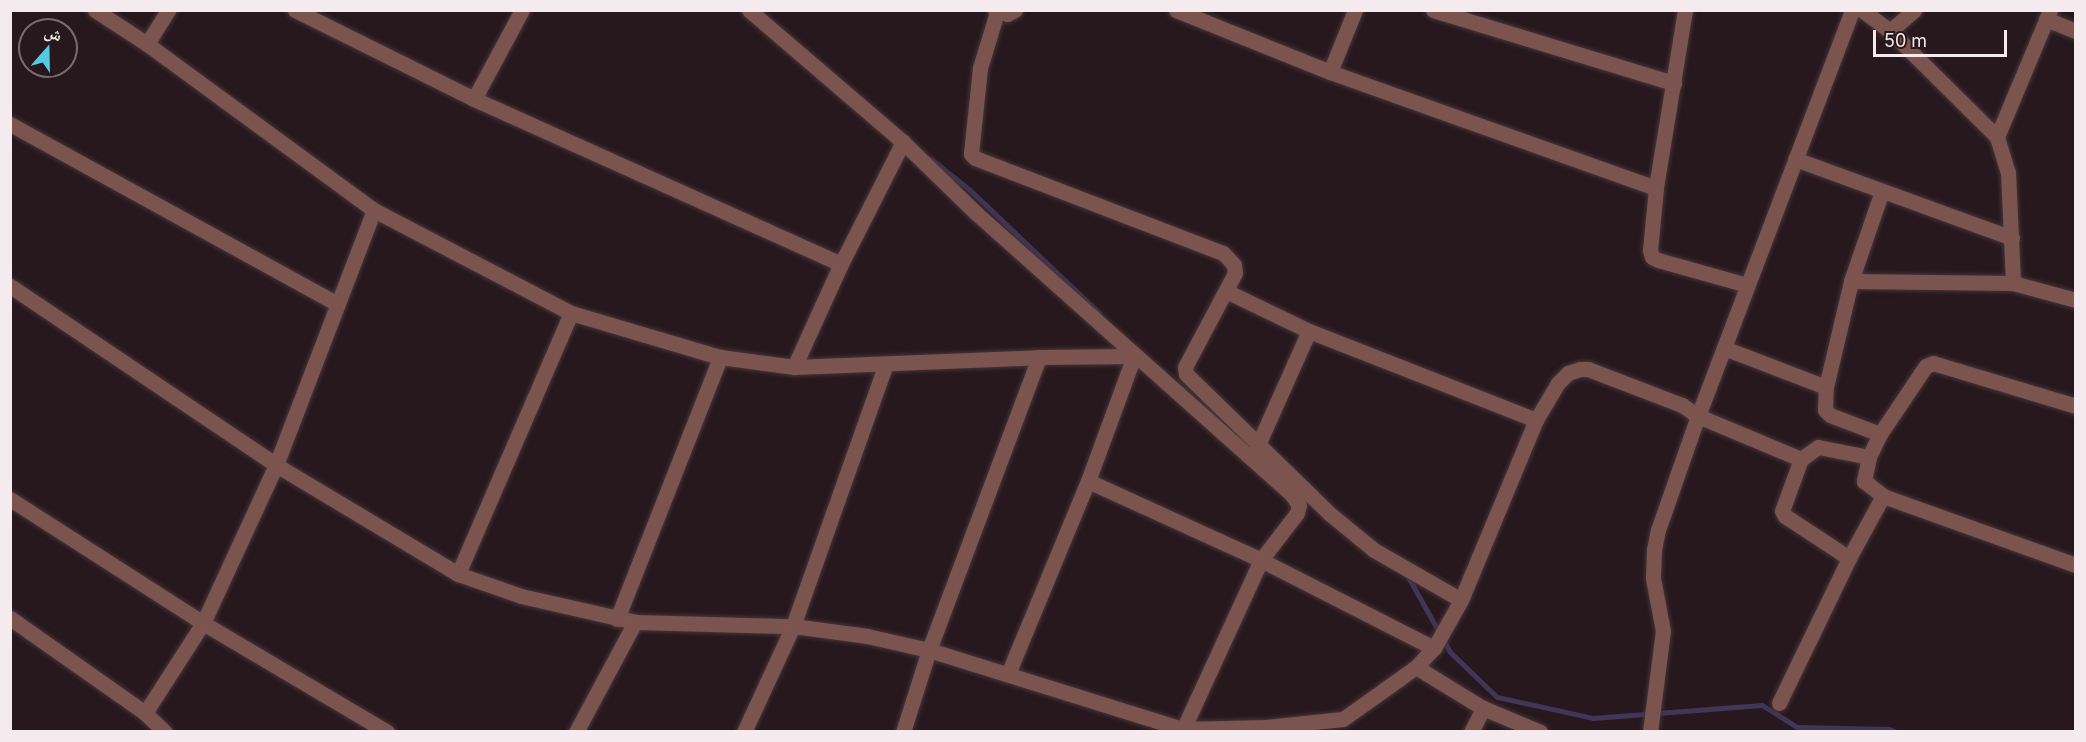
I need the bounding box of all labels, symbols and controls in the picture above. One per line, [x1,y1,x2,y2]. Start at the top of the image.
north arrow [18,18,78,78]
scale bar [1876,18,2010,56]
text: ش [42,21,65,45]
text: 50 m [1884,30,1927,51]

